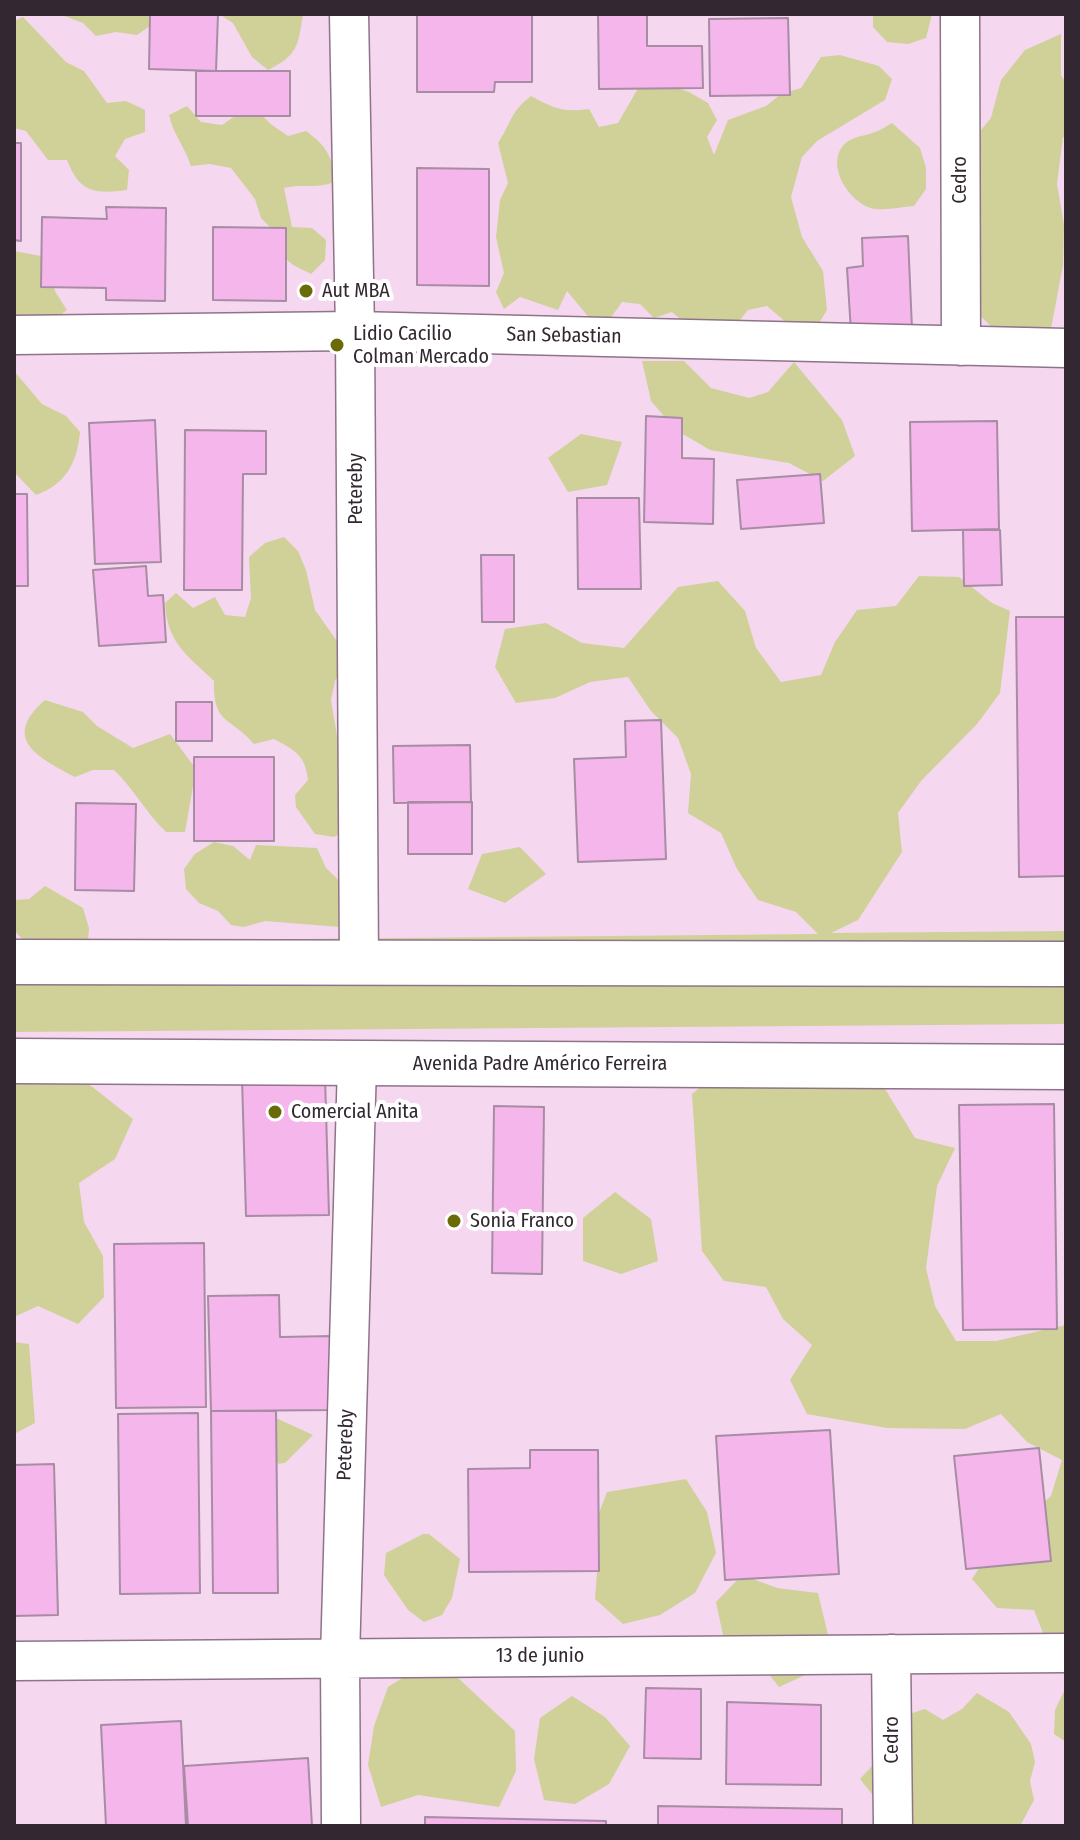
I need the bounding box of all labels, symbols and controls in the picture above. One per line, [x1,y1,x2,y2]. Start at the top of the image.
street label: Cedro [948,156,972,204]
place label: Aut MBA [322,279,390,303]
marker: Aut MBA [297,282,315,300]
place label: Lidio Cacilio Colman Mercado [353,322,489,369]
street label: San Sebastian [506,323,622,349]
marker: Lidio Cacilio Colman Mercado [328,336,346,354]
street label: Petereby [344,453,368,525]
street label: Avenida Padre Américo Ferreira [413,1052,667,1076]
place label: Comercial Anita [291,1100,418,1124]
marker: Comercial Anita [266,1103,284,1121]
place label: Sonia Franco [470,1209,574,1233]
marker: Sonia Franco [445,1212,463,1230]
street label: Petereby [333,1409,359,1481]
street label: 13 de junio [496,1644,584,1668]
street label: Cedro [880,1716,904,1764]

